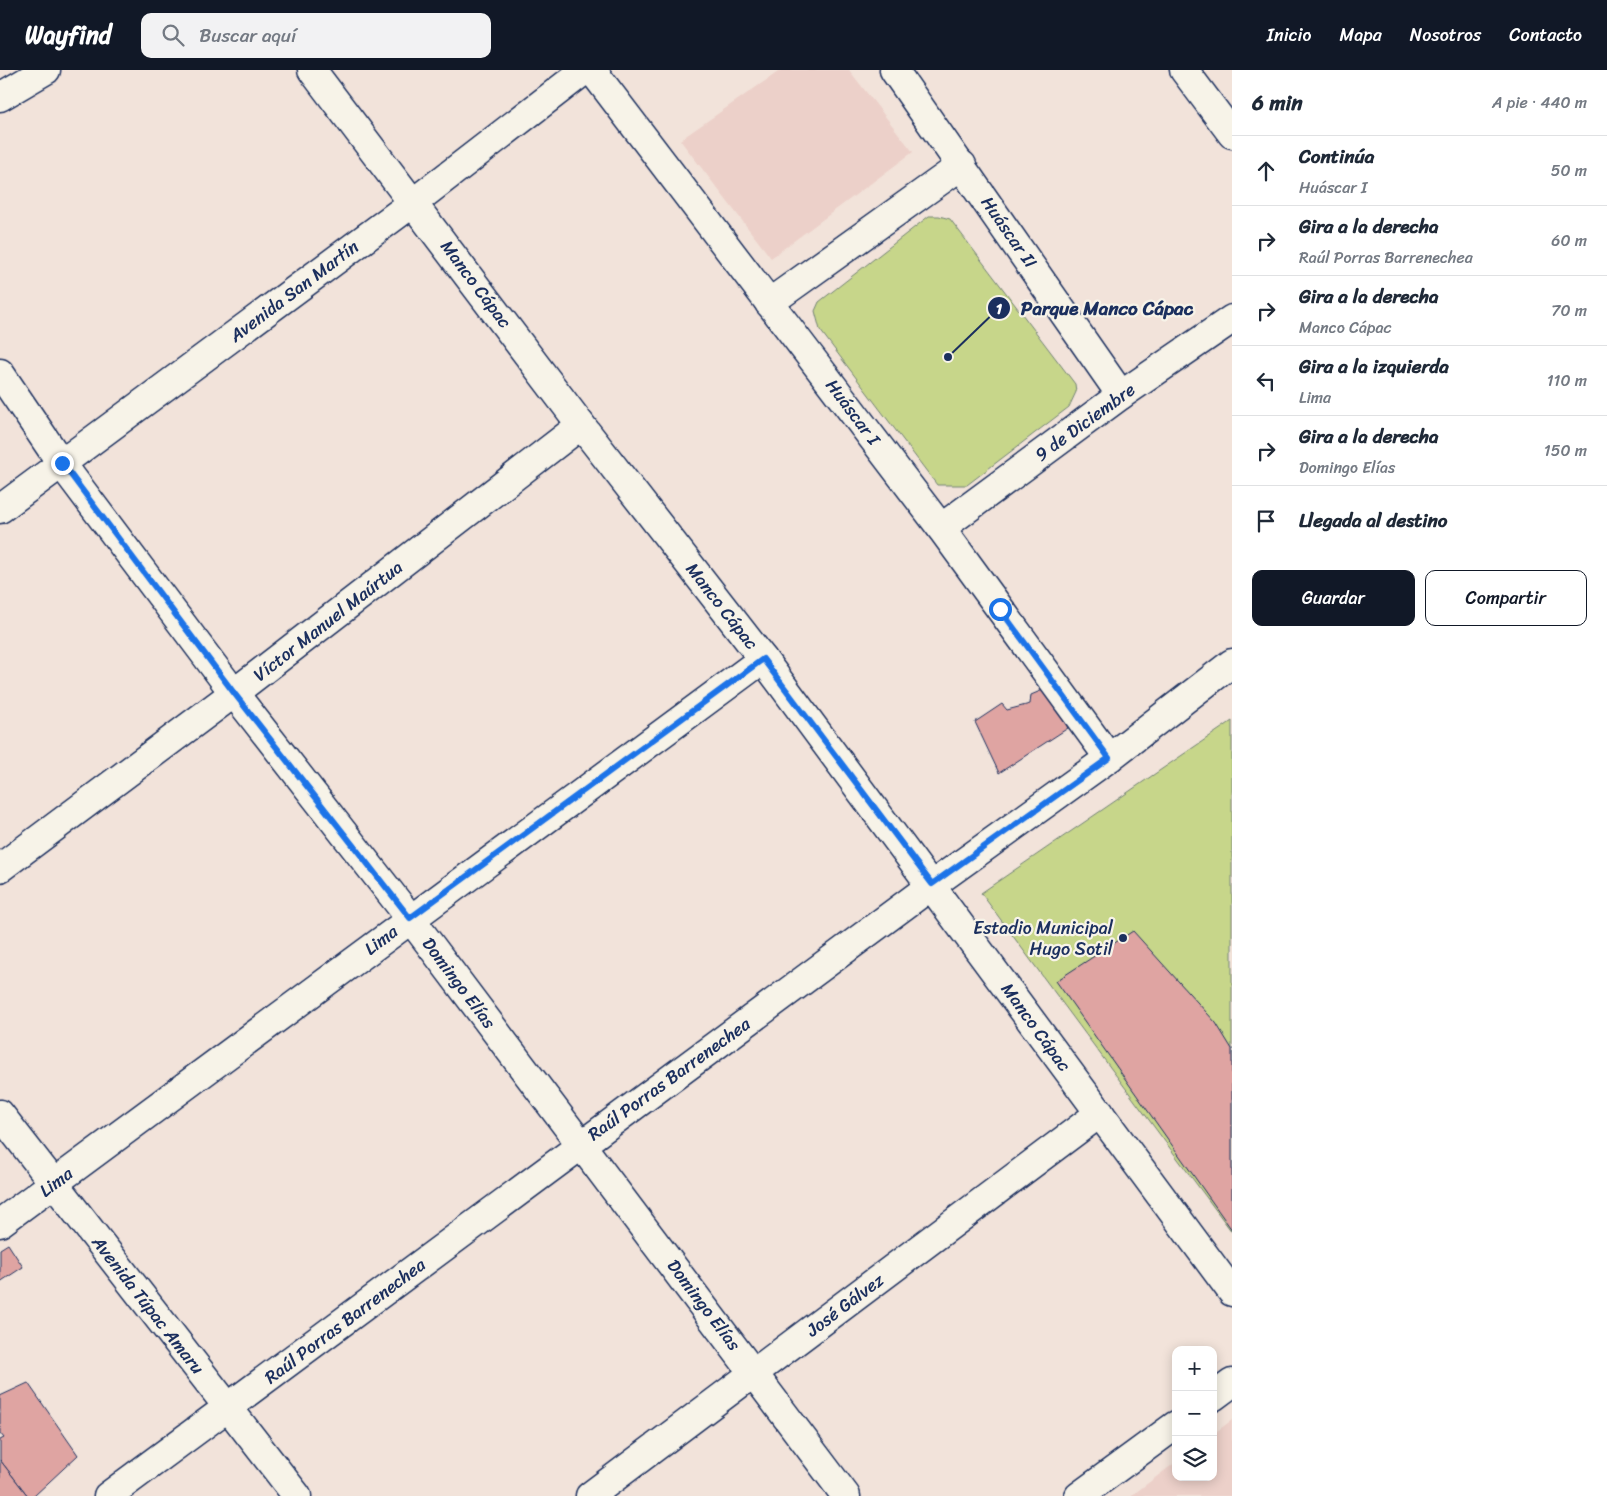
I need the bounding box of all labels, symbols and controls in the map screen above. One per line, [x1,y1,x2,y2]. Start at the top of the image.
search box [141,13,491,58]
text: Wayfind [25,14,111,56]
text: Buscar aquí [199,19,296,52]
text: Inicio [1267,19,1312,51]
text: Mapa [1340,19,1382,51]
text: Nosotros [1410,19,1481,51]
text: Contacto [1509,19,1582,51]
icon: search [159,21,187,49]
text: 6 min [1252,84,1303,122]
text: A pie · 440 m [1492,88,1587,117]
text: Continúa [1299,140,1374,173]
text: 50 m [1551,156,1587,185]
icon: ahead [1252,157,1280,185]
text: Huáscar I [1299,173,1367,202]
street label: Huáscar II [972,189,1046,275]
text: Gira a la derecha [1299,210,1438,243]
text: 60 m [1551,226,1587,255]
icon: right [1252,227,1280,255]
street label: Avenida San Martín [221,231,366,351]
street label: Manco Cápac [432,233,520,335]
text: Raúl Porras Barrenechea [1299,243,1473,272]
text: Gira a la derecha [1299,280,1438,313]
callout: Parque Manco Cápac [986,291,1204,325]
text: Parque Manco Cápac [1021,292,1194,325]
text: 1 [996,296,1003,322]
text: 70 m [1551,296,1587,325]
icon: right [1252,297,1280,325]
text: Manco Cápac [1299,313,1391,342]
text: Gira a la izquierda [1299,350,1449,383]
text: 110 m [1547,366,1587,395]
icon: left [1252,367,1280,395]
street label: Huáscar I [817,372,890,454]
street label: 9 de Diciembre [1028,374,1142,470]
text: Lima [1299,383,1331,412]
text: Gira a la derecha [1299,420,1438,453]
text: 150 m [1544,436,1587,465]
icon: right [1252,437,1280,465]
route end [51,452,74,475]
text: Domingo Elías [1299,453,1395,482]
text: Llegada al destino [1299,504,1448,537]
icon: arrive [1252,507,1280,535]
street label: Víctor Manuel Maúrtua [246,552,410,690]
street label: Manco Cápac [677,555,767,657]
button: Guardar [1252,570,1415,626]
button: Compartir [1425,570,1587,626]
route start [989,598,1012,621]
place label: Estadio Municipal Hugo Sotil [973,912,1114,965]
street label: Lima [357,916,406,964]
street label: Domingo Elías [414,930,505,1037]
marker: Estadio Municipal Hugo Sotil [1117,932,1129,944]
street label: Manco Cápac [992,976,1080,1078]
street label: Raúl Porras Barrenechea [581,1008,758,1149]
street label: Lima [32,1158,81,1206]
street label: Avenida Túpac Amaru [83,1228,213,1382]
street label: Raúl Porras Barrenechea [257,1249,433,1393]
street label: Domingo Elías [659,1252,750,1359]
street label: José Gálvez [798,1264,891,1346]
map controls [1172,1346,1217,1481]
button: + [1172,1346,1217,1391]
button: − [1172,1391,1217,1436]
button: layers [1172,1436,1217,1481]

